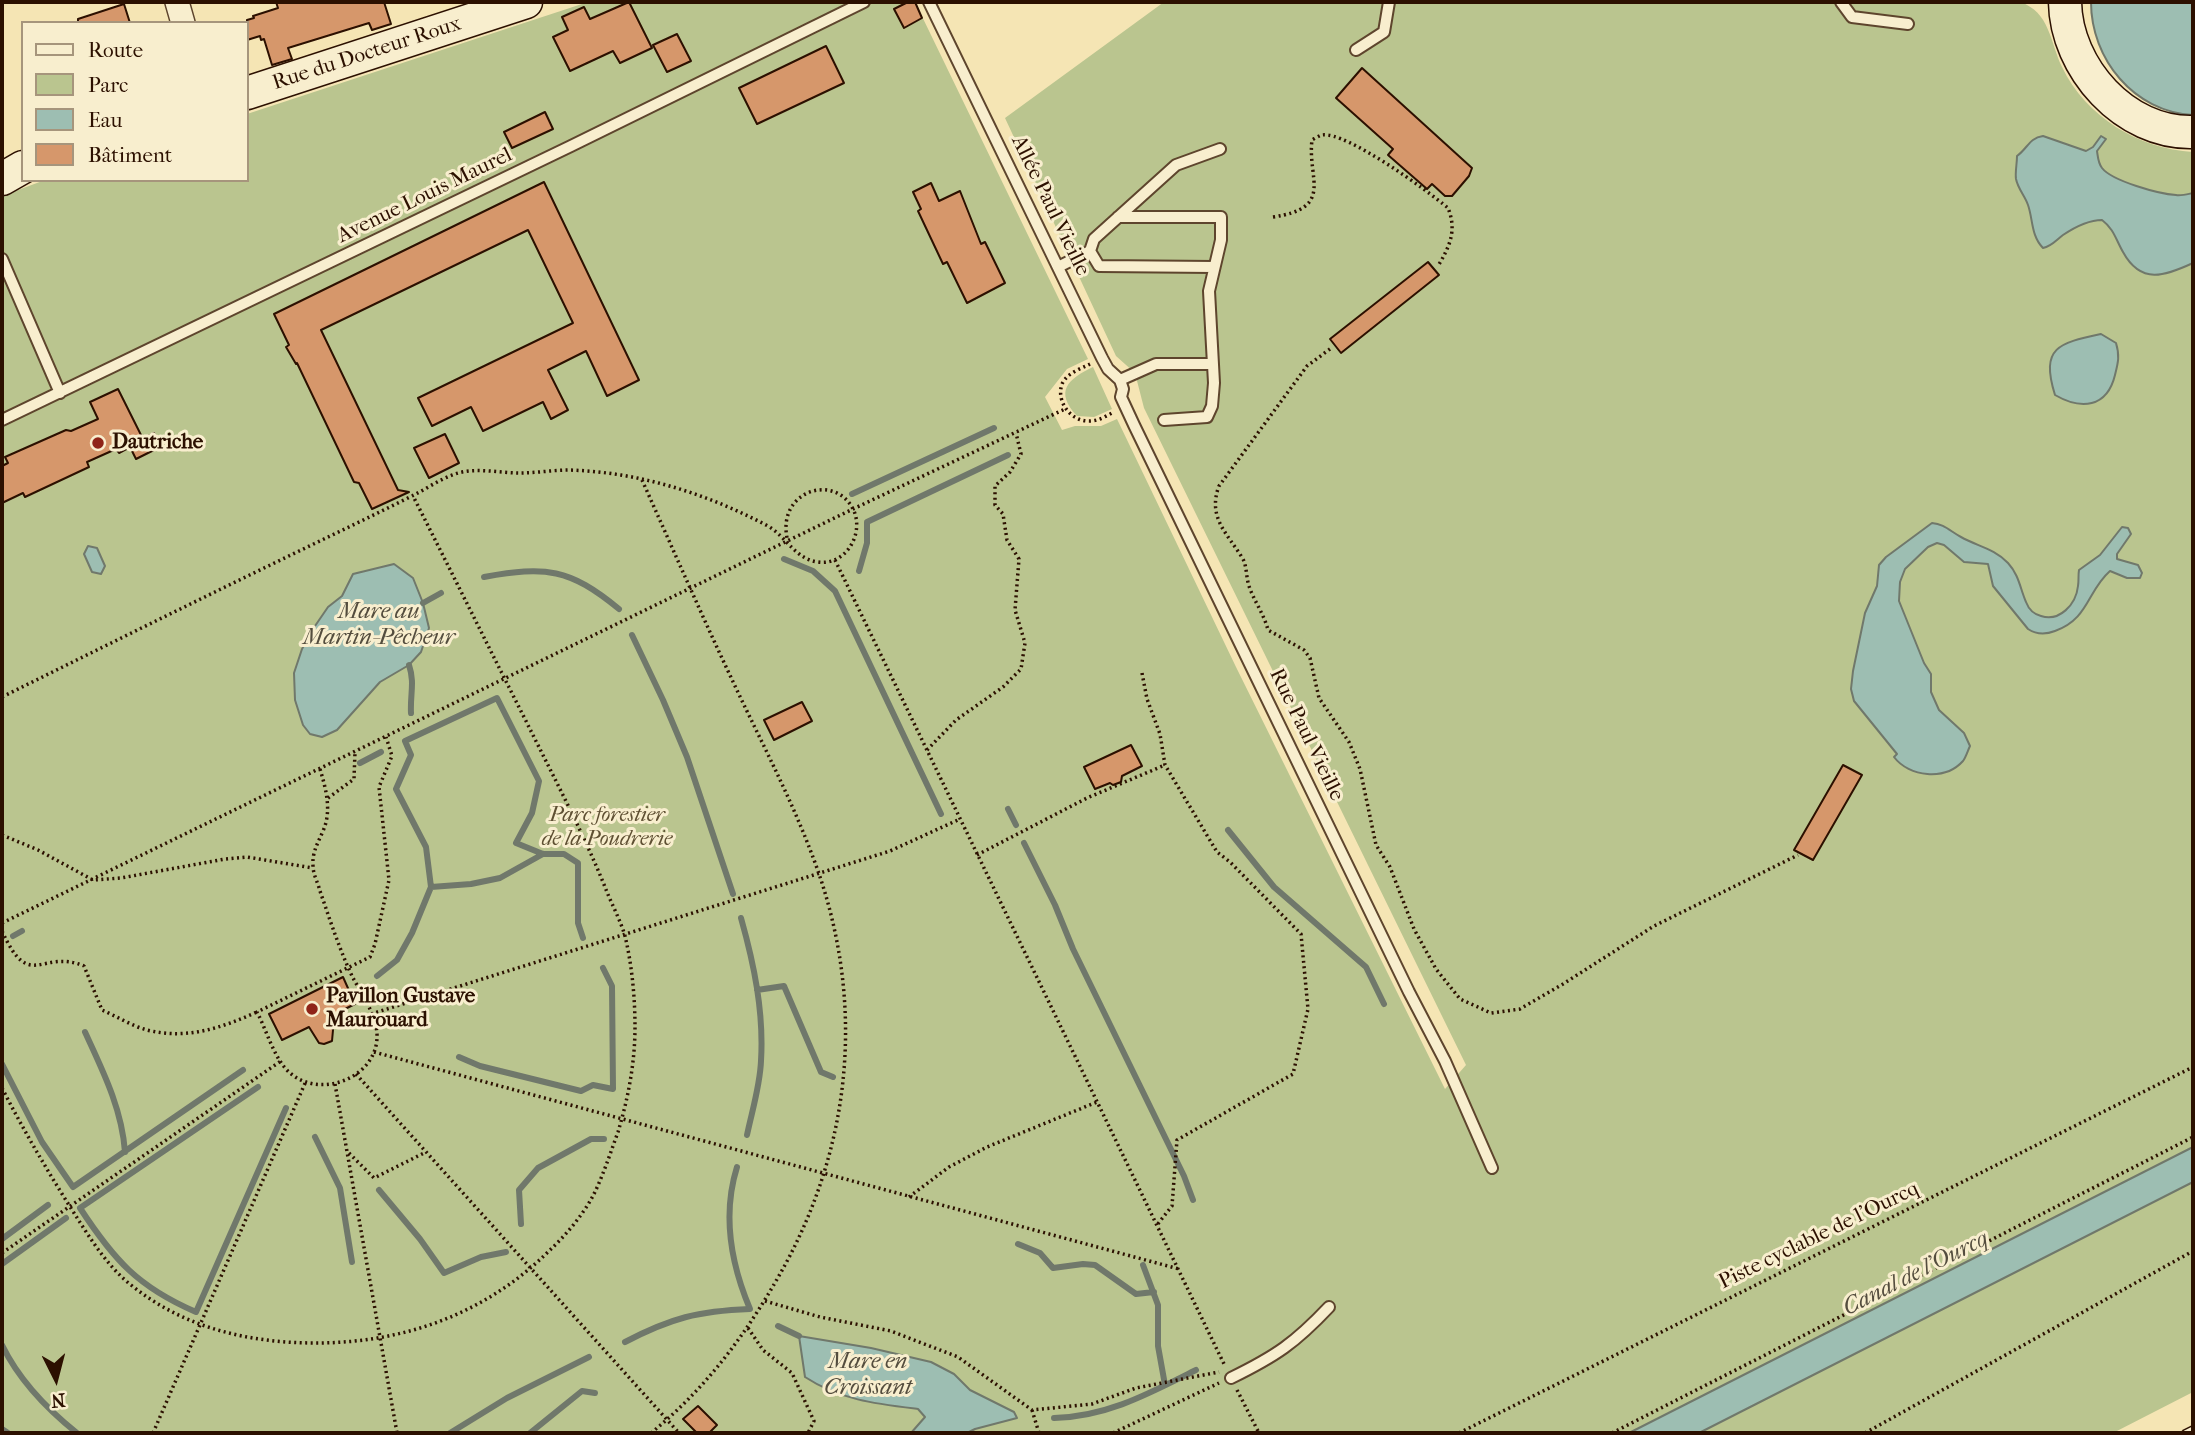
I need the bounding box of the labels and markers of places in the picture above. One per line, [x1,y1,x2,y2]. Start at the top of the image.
place label: Dautriche [112,430,203,456]
marker: Dautriche [90,435,106,451]
place label: Pavillon Gustave Maurouard [326,984,475,1034]
marker: Pavillon Gustave Maurouard [304,1001,320,1017]

